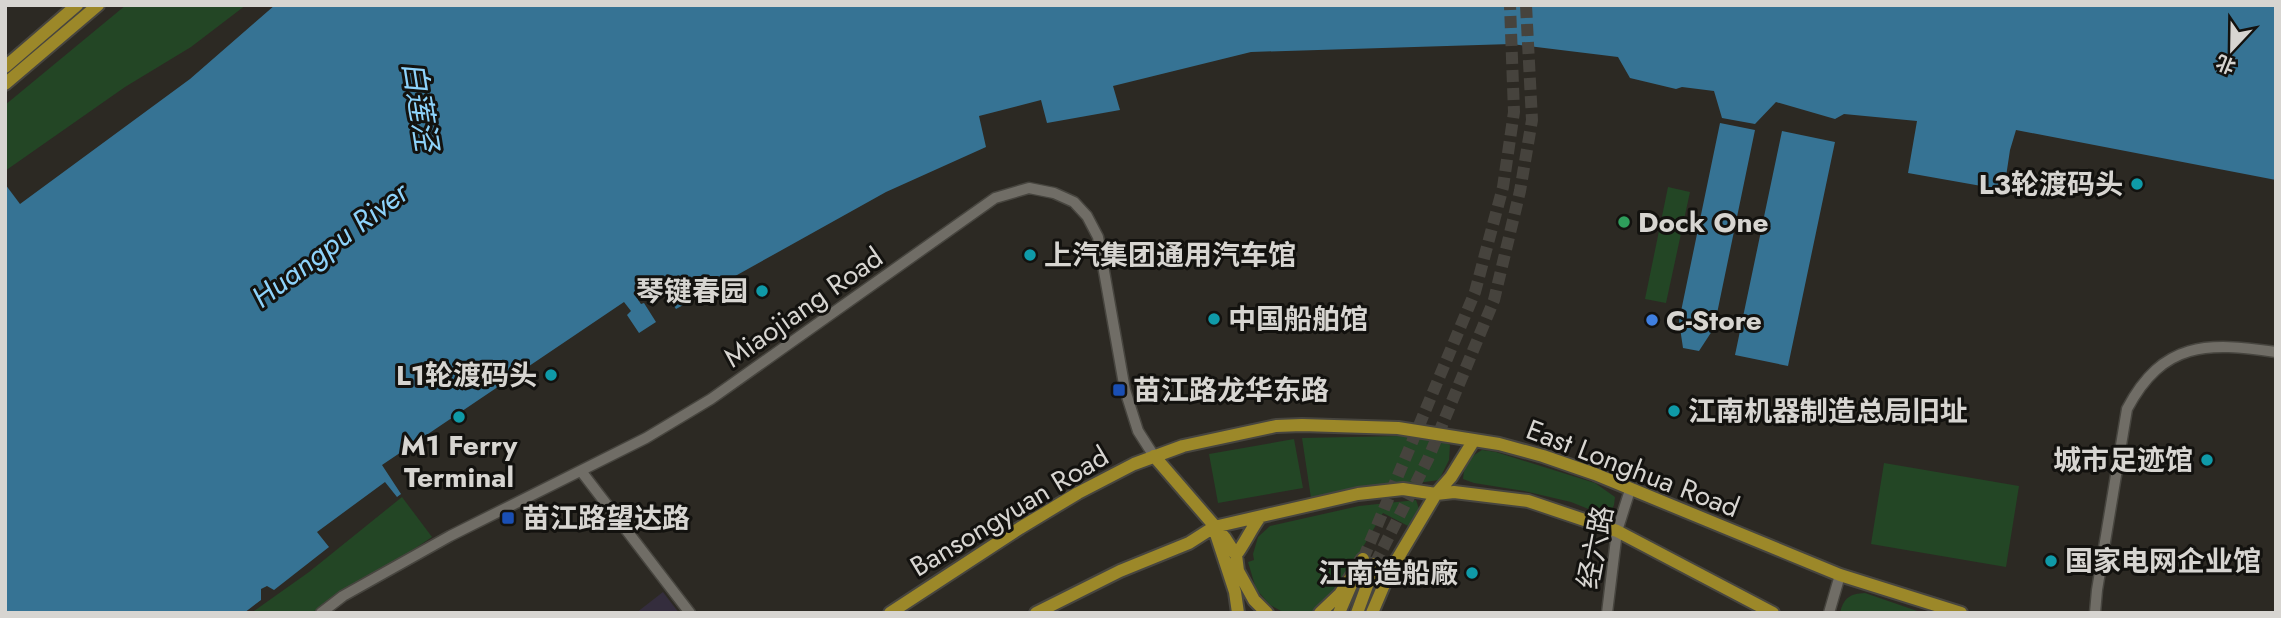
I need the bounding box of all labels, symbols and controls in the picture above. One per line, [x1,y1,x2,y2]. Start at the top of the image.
north arrow [2197,14,2267,84]
text: 北 [2212,48,2240,80]
water label: 白莲泾 [392,58,449,157]
place label: L3轮渡码头 [1979,164,2123,205]
water label: Huangpu River [242,170,419,318]
marker: L3轮渡码头 [2129,176,2145,192]
place label: Dock One [1638,202,1769,243]
marker: Dock One [1616,214,1632,230]
place label: 上汽集团通用汽车馆 [1044,235,1296,276]
street label: Miaojiang Road [715,237,891,378]
marker: 上汽集团通用汽车馆 [1022,247,1038,263]
place label: 琴键春园 [636,271,748,312]
marker: 琴键春园 [754,283,770,299]
place label: 中国船舶馆 [1228,299,1368,340]
place label: C-Store [1666,300,1762,341]
marker: 中国船舶馆 [1206,311,1222,327]
marker: C-Store [1644,312,1660,328]
place label: L1轮渡码头 [396,355,537,396]
marker: L1轮渡码头 [543,367,559,383]
place label: 苗江路龙华东路 [1133,370,1329,411]
marker: 苗江路龙华东路 [1111,382,1127,398]
place label: 江南机器制造总局旧址 [1688,391,1968,432]
marker: 江南机器制造总局旧址 [1666,403,1682,419]
marker: M1 Ferry Terminal [451,409,467,425]
street label: East Longhua Road [1520,409,1745,528]
place label: M1 Ferry Terminal [401,425,518,498]
street label: Bansongyuan Road [902,436,1116,587]
place label: 城市足迹馆 [2053,440,2193,481]
marker: 城市足迹馆 [2199,452,2215,468]
place label: 苗江路望达路 [522,498,690,539]
street label: 经六路 [1567,502,1624,592]
marker: 苗江路望达路 [500,510,516,526]
place label: 国家电网企业馆 [2065,541,2261,582]
place label: 江南造船廠 [1318,553,1458,594]
marker: 国家电网企业馆 [2043,553,2059,569]
marker: 江南造船廠 [1464,565,1480,581]

